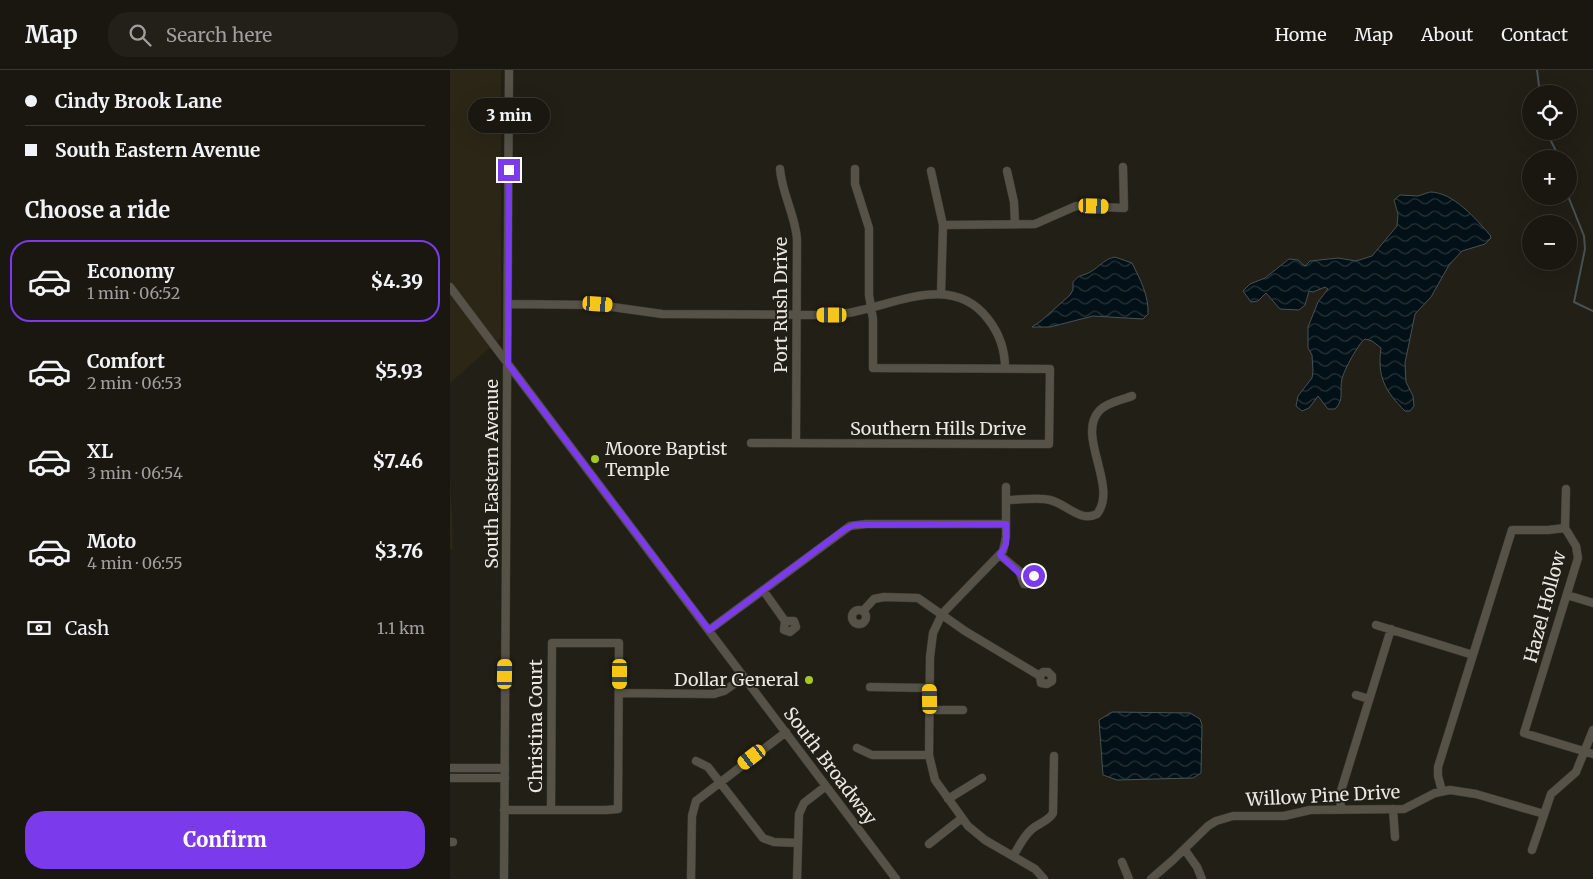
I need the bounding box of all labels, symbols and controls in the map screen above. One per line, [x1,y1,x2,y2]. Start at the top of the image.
search box [108,12,458,57]
text: Map [25,19,78,50]
icon: search [126,21,154,49]
text: Search here [166,23,272,47]
text: Home [1275,23,1327,46]
text: Map [1355,23,1393,46]
text: About [1421,23,1473,46]
text: Contact [1501,23,1568,46]
map controls [1522,85,1577,270]
button: locate [1522,85,1577,140]
text: Cindy Brook Lane [55,89,222,113]
callout: 3 min [468,98,550,132]
text: 3 min [486,105,532,125]
text: South Eastern Avenue [55,138,260,162]
button: + [1522,150,1577,205]
route end [498,159,520,181]
text: Choose a ride [25,196,170,224]
car [1078,198,1109,214]
button: − [1522,215,1577,270]
street label: Port Rush Drive [769,237,792,373]
icon: car [27,259,72,304]
text: Economy [87,259,175,283]
text: $4.39 [370,269,423,293]
text: 1 min · 06:52 [87,283,180,303]
car [582,295,613,313]
car [817,308,847,323]
icon: car [27,349,72,394]
text: Comfort [87,349,165,373]
text: $5.93 [375,359,423,383]
text: 2 min · 06:53 [87,373,182,393]
street label: South Eastern Avenue [480,379,503,569]
street label: Southern Hills Drive [850,417,1026,440]
place label: Moore Baptist Temple [605,437,727,481]
icon: car [27,439,72,484]
text: XL [87,439,113,463]
text: $7.46 [372,449,423,473]
marker: Moore Baptist Temple [589,453,601,465]
text: 3 min · 06:54 [87,463,183,483]
icon: car [27,529,72,574]
text: Moto [87,529,136,553]
text: $3.76 [374,539,423,563]
street label: Hazel Hollow [1519,548,1571,665]
text: 4 min · 06:55 [87,553,183,573]
route start [1023,565,1045,587]
icon: cash [25,614,53,642]
text: Cash [65,616,109,640]
text: 1.1 km [377,618,425,638]
car [497,659,512,689]
street label: Christina Court [524,659,547,793]
car [612,659,627,689]
place label: Dollar General [674,668,799,691]
marker: Dollar General [803,674,815,686]
car [922,684,937,714]
street label: South Broadway [779,702,882,830]
car [735,742,768,772]
street label: Willow Pine Drive [1244,780,1401,811]
button: Confirm [25,811,425,869]

